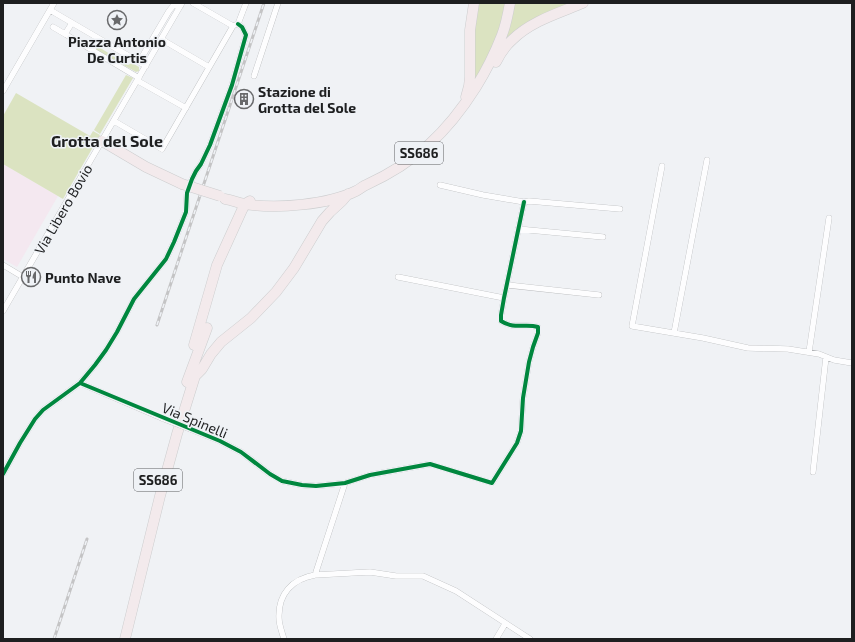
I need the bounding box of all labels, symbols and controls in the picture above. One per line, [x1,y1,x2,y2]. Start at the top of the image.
place icon: Piazza Antonio De Curtis [106,9,128,31]
place label: Piazza Antonio De Curtis [68,33,166,66]
place label: Stazione di Grotta del Sole [258,83,356,116]
building icon: Stazione di Grotta del Sole [233,88,255,110]
district label: Grotta del Sole [51,131,163,150]
road number: SS686 [395,142,443,164]
street label: Via Libero Bovio [30,161,96,257]
restaurant icon: Punto Nave [20,266,42,288]
place label: Punto Nave [45,269,121,286]
street label: Via Spinelli [160,399,230,441]
road number: SS686 [134,469,182,491]

